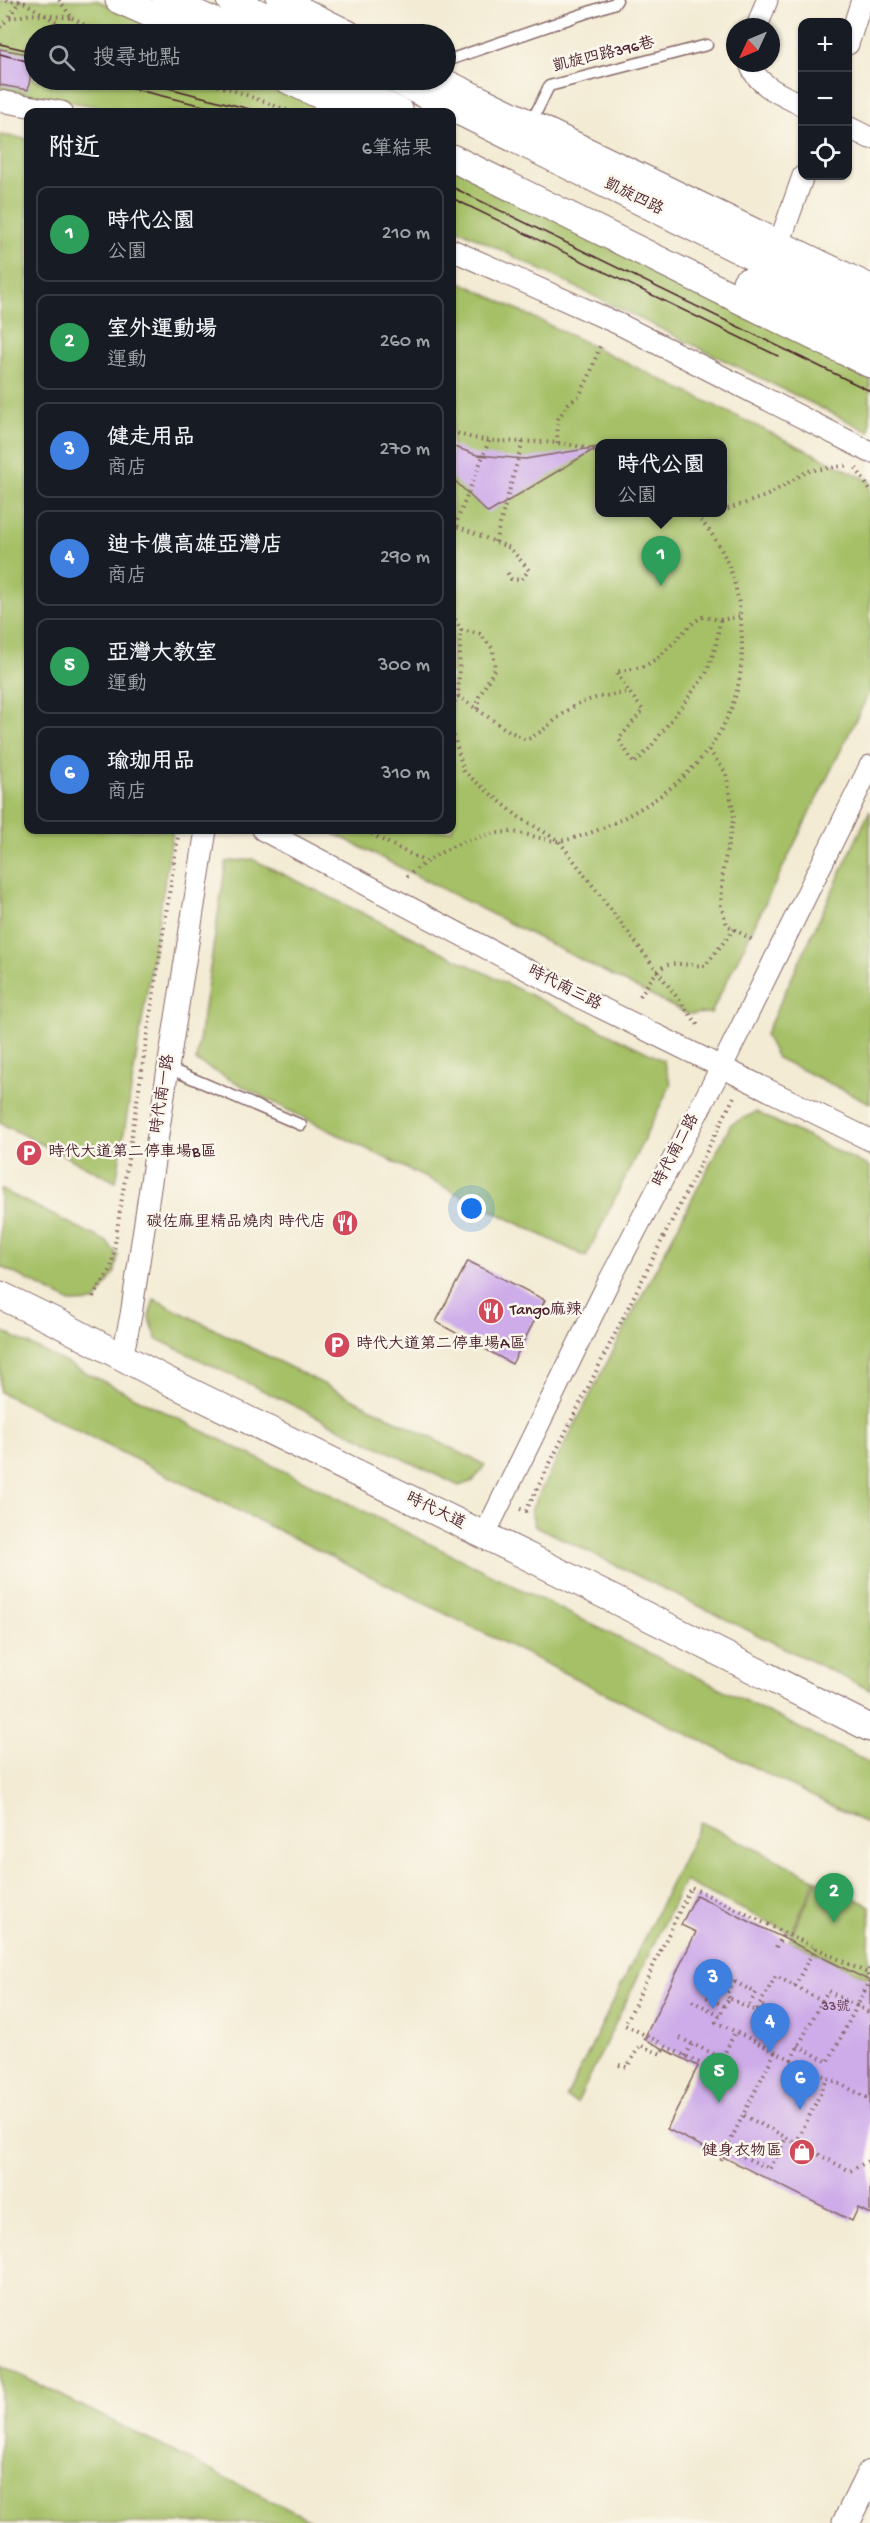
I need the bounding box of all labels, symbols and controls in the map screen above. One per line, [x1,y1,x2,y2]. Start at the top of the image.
north arrow [726,18,780,72]
map controls [798,18,852,180]
button: + [798,18,852,72]
search box [24,24,456,90]
street label: 凱旋四路396巷 [551,32,657,78]
icon: search [45,41,78,74]
text: 搜尋地點 [93,47,181,73]
button: − [798,72,852,126]
button: locate [798,126,852,180]
text: 附近 [48,135,100,166]
text: 6筆結果 [362,139,432,162]
street label: 凱旋四路 [600,174,667,221]
text: 時代公園 [107,210,195,236]
text: 1 [65,223,74,246]
text: 210 m [382,223,430,246]
text: 公園 [107,242,147,265]
text: 室外運動場 [107,318,217,344]
text: 2 [65,331,74,354]
text: 260 m [380,331,430,354]
text: 運動 [107,350,147,373]
text: 健走用品 [107,426,195,452]
text: 3 [64,439,75,462]
text: 270 m [380,439,430,462]
popup [595,439,727,517]
text: 時代公園 [617,454,705,480]
text: 商店 [107,458,147,481]
text: 公園 [617,486,657,509]
text: 迪卡儂高雄亞灣店 [107,534,283,560]
pin: 1 [642,536,680,586]
text: 4 [65,547,74,570]
text: 290 m [380,547,430,570]
text: 商店 [107,566,147,589]
text: 亞灣大教室 [107,642,217,668]
text: 5 [64,655,75,678]
text: 300 m [378,655,430,678]
text: 運動 [107,674,147,697]
text: 瑜珈用品 [107,750,195,776]
text: 6 [64,763,75,786]
text: 310 m [381,763,430,786]
text: 商店 [107,782,147,805]
street label: 時代南三路 [524,961,605,1016]
street label: 時代南一路 [146,1053,180,1135]
street label: 時代南二路 [648,1110,704,1191]
parking icon: 時代大道第二停車場B區 [14,1138,44,1168]
place label: 時代大道第二停車場B區 [48,1142,216,1163]
your location [457,1194,486,1223]
restaurant icon: 碳佐麻里精品燒肉 時代店 [330,1208,360,1238]
place label: 碳佐麻里精品燒肉 時代店 [146,1212,326,1233]
restaurant icon: Tango麻辣 [476,1296,506,1326]
place label: Tango麻辣 [509,1300,582,1321]
parking icon: 時代大道第二停車場A區 [322,1330,352,1360]
place label: 時代大道第二停車場A區 [356,1334,525,1355]
street label: 時代大道 [402,1489,468,1535]
pin: 2 [814,1874,854,1923]
pin: 3 [694,1960,732,2009]
house number: 33號 [821,1999,850,2016]
pin: 4 [750,2004,790,2053]
pin: 5 [700,2054,738,2103]
pin: 6 [780,2060,820,2110]
shop icon: 健身衣物區 [787,2137,817,2167]
place label: 健身衣物區 [702,2141,782,2162]

